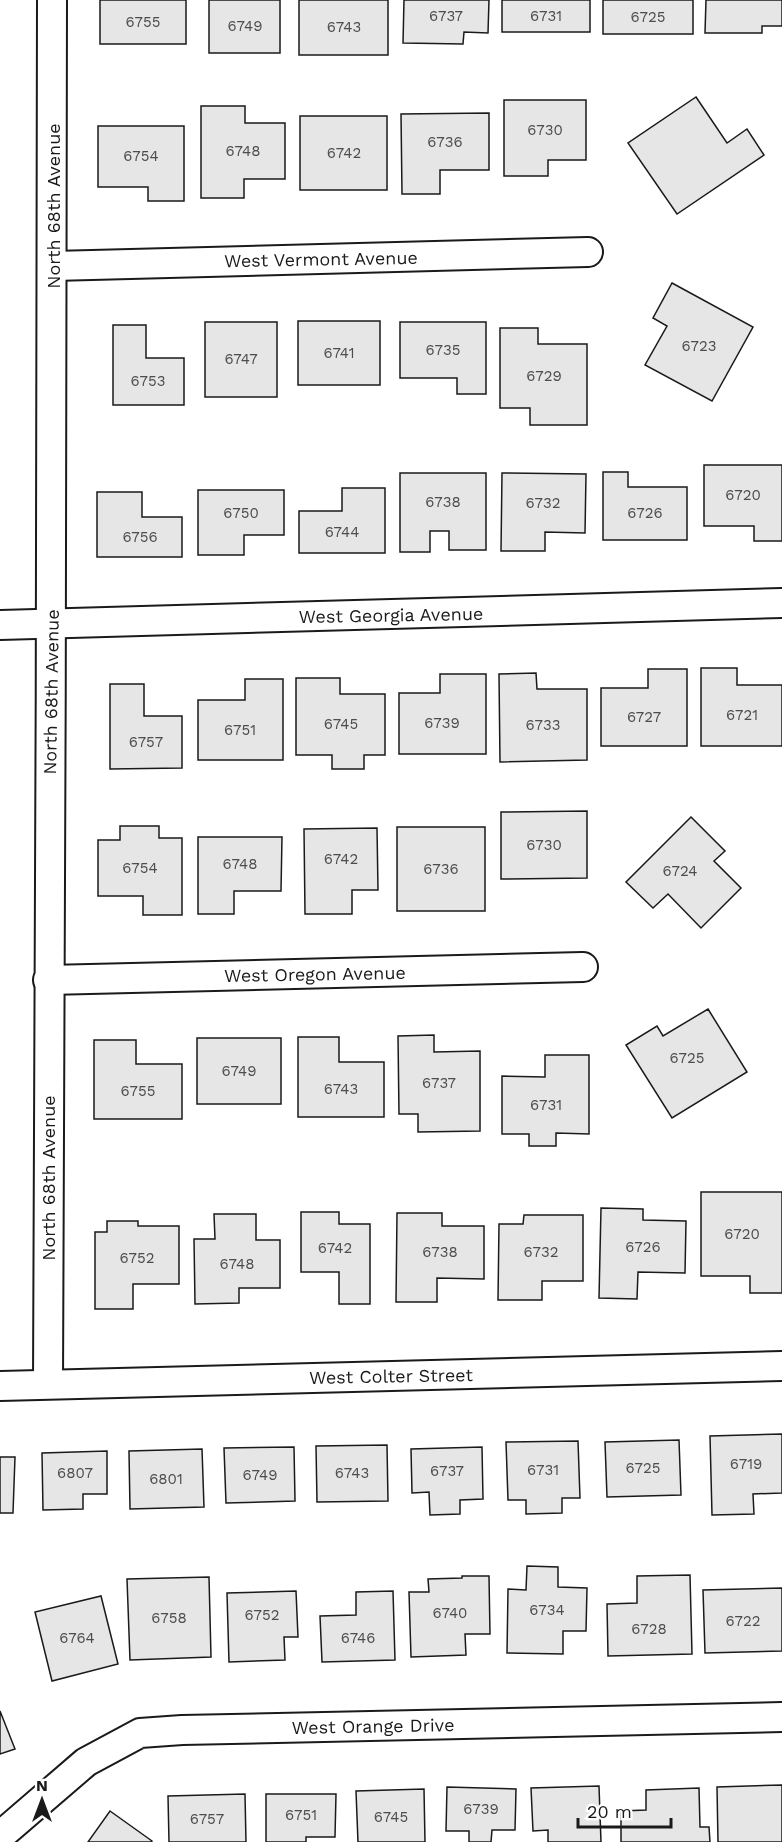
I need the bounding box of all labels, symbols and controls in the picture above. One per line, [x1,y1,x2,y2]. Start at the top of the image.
house number: 6737 [429,7,463,25]
house number: 6731 [530,7,562,25]
house number: 6725 [631,8,665,26]
house number: 6755 [126,13,160,31]
house number: 6749 [228,17,262,35]
house number: 6743 [327,18,361,36]
house number: 6730 [527,121,563,139]
street label: North 68th Avenue [43,123,64,289]
house number: 6736 [427,133,463,151]
house number: 6748 [226,142,260,160]
house number: 6742 [327,144,361,162]
house number: 6754 [123,147,159,165]
street label: West Vermont Avenue [224,247,418,271]
house number: 6723 [682,337,716,355]
house number: 6735 [426,341,460,359]
house number: 6741 [323,344,355,362]
house number: 6747 [224,350,258,368]
house number: 6729 [526,367,562,385]
house number: 6753 [131,372,165,390]
house number: 6720 [725,486,761,504]
house number: 6738 [425,493,461,511]
house number: 6732 [526,494,560,512]
house number: 6750 [223,504,259,522]
house number: 6726 [627,504,663,522]
house number: 6744 [325,523,359,541]
house number: 6756 [122,528,158,546]
street label: West Georgia Avenue [299,603,483,627]
street label: North 68th Avenue [39,609,63,775]
house number: 6721 [726,706,758,724]
house number: 6727 [627,708,661,726]
house number: 6739 [424,714,460,732]
house number: 6745 [324,715,358,733]
house number: 6733 [526,716,560,734]
house number: 6751 [224,721,256,739]
house number: 6757 [129,733,163,751]
house number: 6730 [526,836,562,854]
house number: 6742 [324,850,358,868]
house number: 6748 [223,855,257,873]
house number: 6754 [122,859,158,877]
house number: 6736 [423,860,459,878]
house number: 6724 [663,862,697,880]
street label: West Oregon Avenue [224,962,406,986]
house number: 6725 [670,1049,704,1067]
house number: 6749 [222,1062,256,1080]
house number: 6737 [422,1074,456,1092]
house number: 6743 [324,1080,358,1098]
house number: 6755 [121,1082,155,1100]
street label: North 68th Avenue [38,1095,59,1261]
house number: 6731 [530,1096,562,1114]
house number: 6720 [724,1225,760,1243]
house number: 6726 [625,1238,661,1256]
house number: 6742 [318,1239,352,1257]
house number: 6738 [422,1243,458,1261]
house number: 6732 [524,1243,558,1261]
house number: 6752 [120,1249,154,1267]
house number: 6748 [220,1255,254,1273]
street label: West Colter Street [309,1364,473,1388]
house number: 6719 [730,1455,762,1473]
house number: 6725 [626,1459,660,1477]
house number: 6731 [527,1461,559,1479]
house number: 6737 [430,1462,464,1480]
house number: 6807 [57,1464,93,1482]
house number: 6743 [335,1464,369,1482]
house number: 6749 [243,1466,277,1484]
house number: 6801 [149,1470,183,1488]
house number: 6734 [529,1601,565,1619]
house number: 6740 [433,1604,467,1622]
house number: 6752 [245,1606,279,1624]
house number: 6758 [151,1609,187,1627]
house number: 6722 [726,1612,760,1630]
house number: 6728 [631,1620,667,1638]
house number: 6764 [59,1629,95,1647]
house number: 6746 [341,1629,375,1647]
street label: West Orange Drive [291,1714,455,1738]
north arrow [12,1770,72,1830]
text: N [36,1776,48,1795]
scale bar [578,1791,671,1829]
house number: 6739 [463,1800,499,1818]
text: 20 m [587,1801,632,1822]
house number: 6751 [285,1806,317,1824]
house number: 6745 [374,1808,408,1826]
house number: 6757 [190,1810,224,1828]

